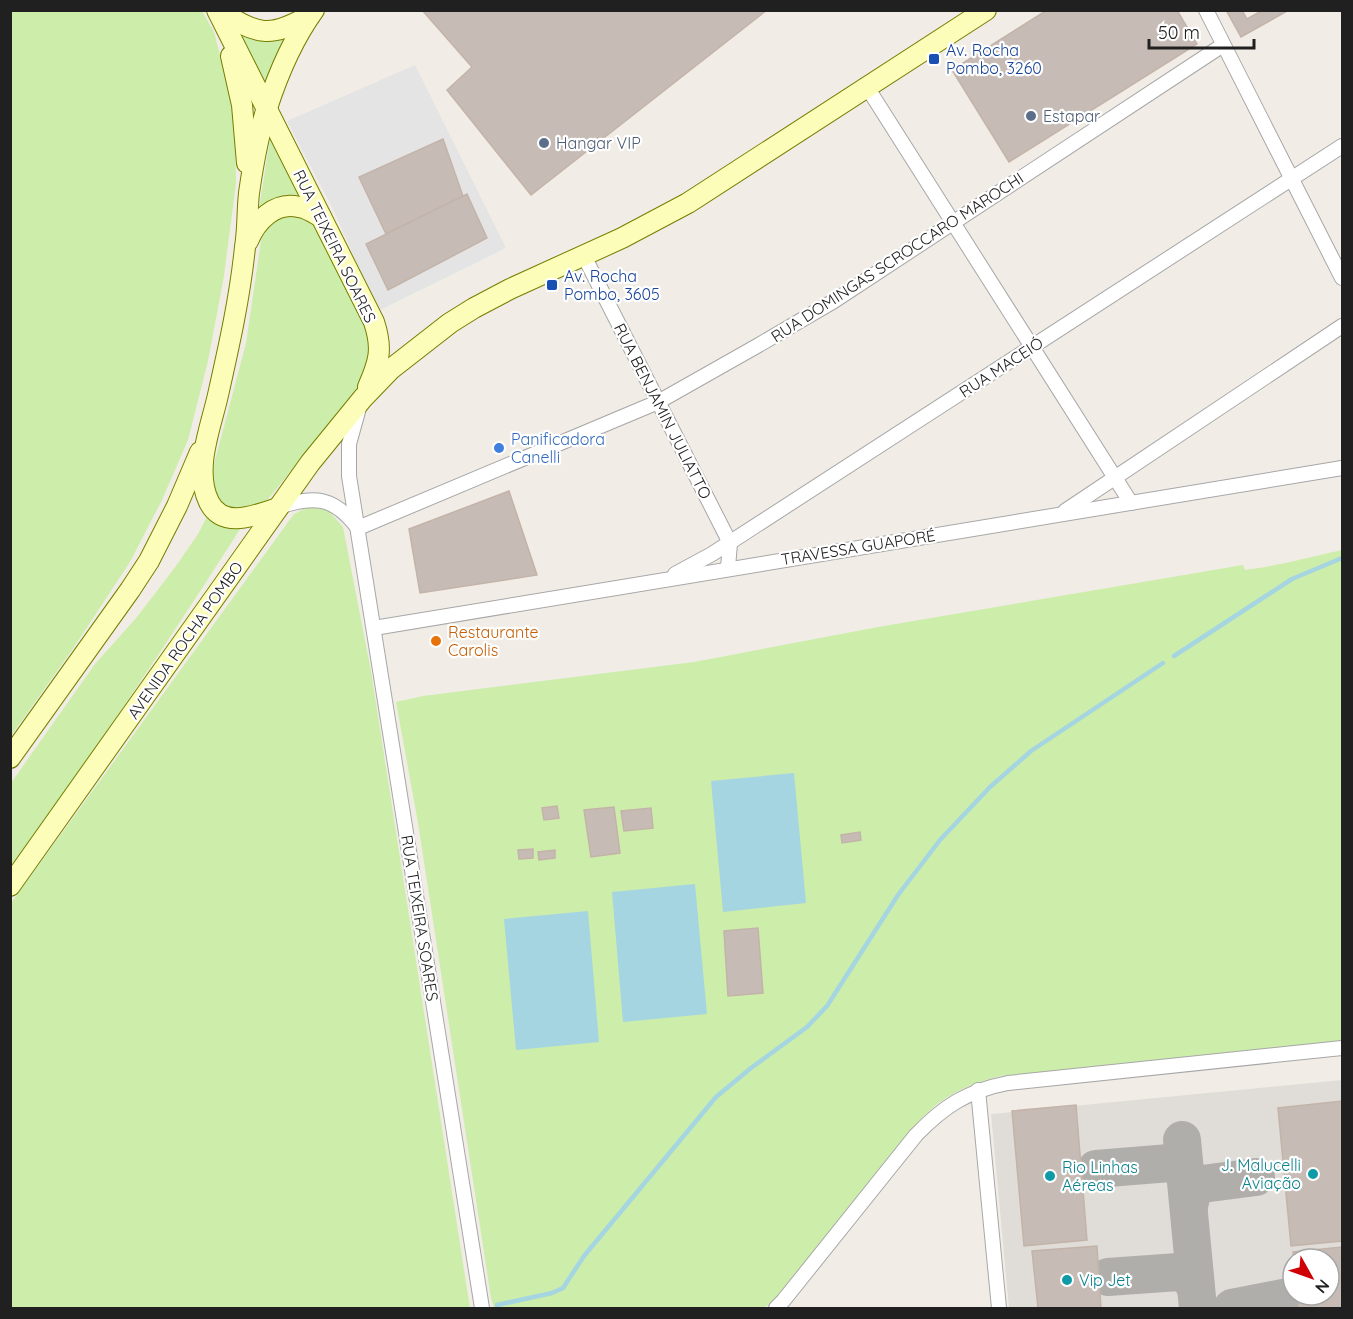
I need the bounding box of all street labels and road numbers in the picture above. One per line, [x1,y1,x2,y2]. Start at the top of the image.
street label: RUA TEIXEIRA SOARES [289,166,381,326]
street label: RUA DOMINGAS SCROCCARO MAROCHI [767,168,1027,346]
street label: RUA BENJAMIN JULIATTO [610,320,716,502]
street label: RUA MACEIÓ [955,332,1047,402]
street label: TRAVESSA GUAPORÉ [779,525,937,569]
street label: AVENIDA ROCHA POMBO [123,557,247,723]
street label: RUA TEIXEIRA SOARES [397,834,443,1002]

